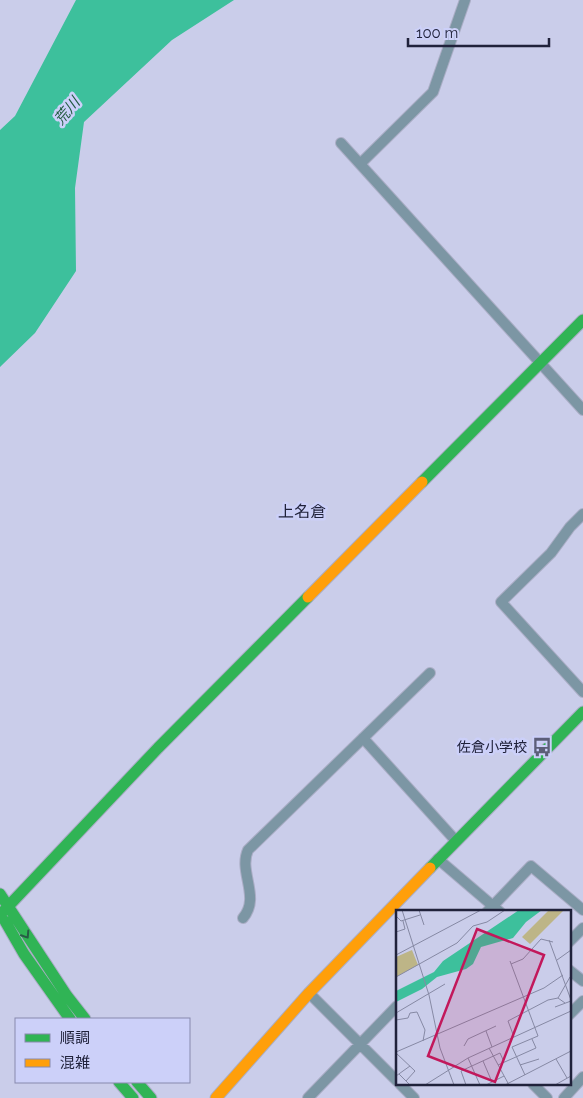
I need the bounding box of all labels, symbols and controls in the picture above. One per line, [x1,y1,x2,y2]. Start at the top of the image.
scale bar [408,15,549,47]
text: 100 m [416,24,458,42]
water label: 荒川 [50,92,85,128]
district label: 上名倉 [278,502,326,521]
bus stop icon: 佐倉小学校 [531,736,553,758]
place label: 佐倉小学校 [457,739,527,755]
inset map [396,910,570,1086]
one-way arrow [20,930,30,939]
legend [15,1018,190,1083]
text: 順調 [60,1029,90,1047]
text: 混雑 [60,1054,90,1072]

